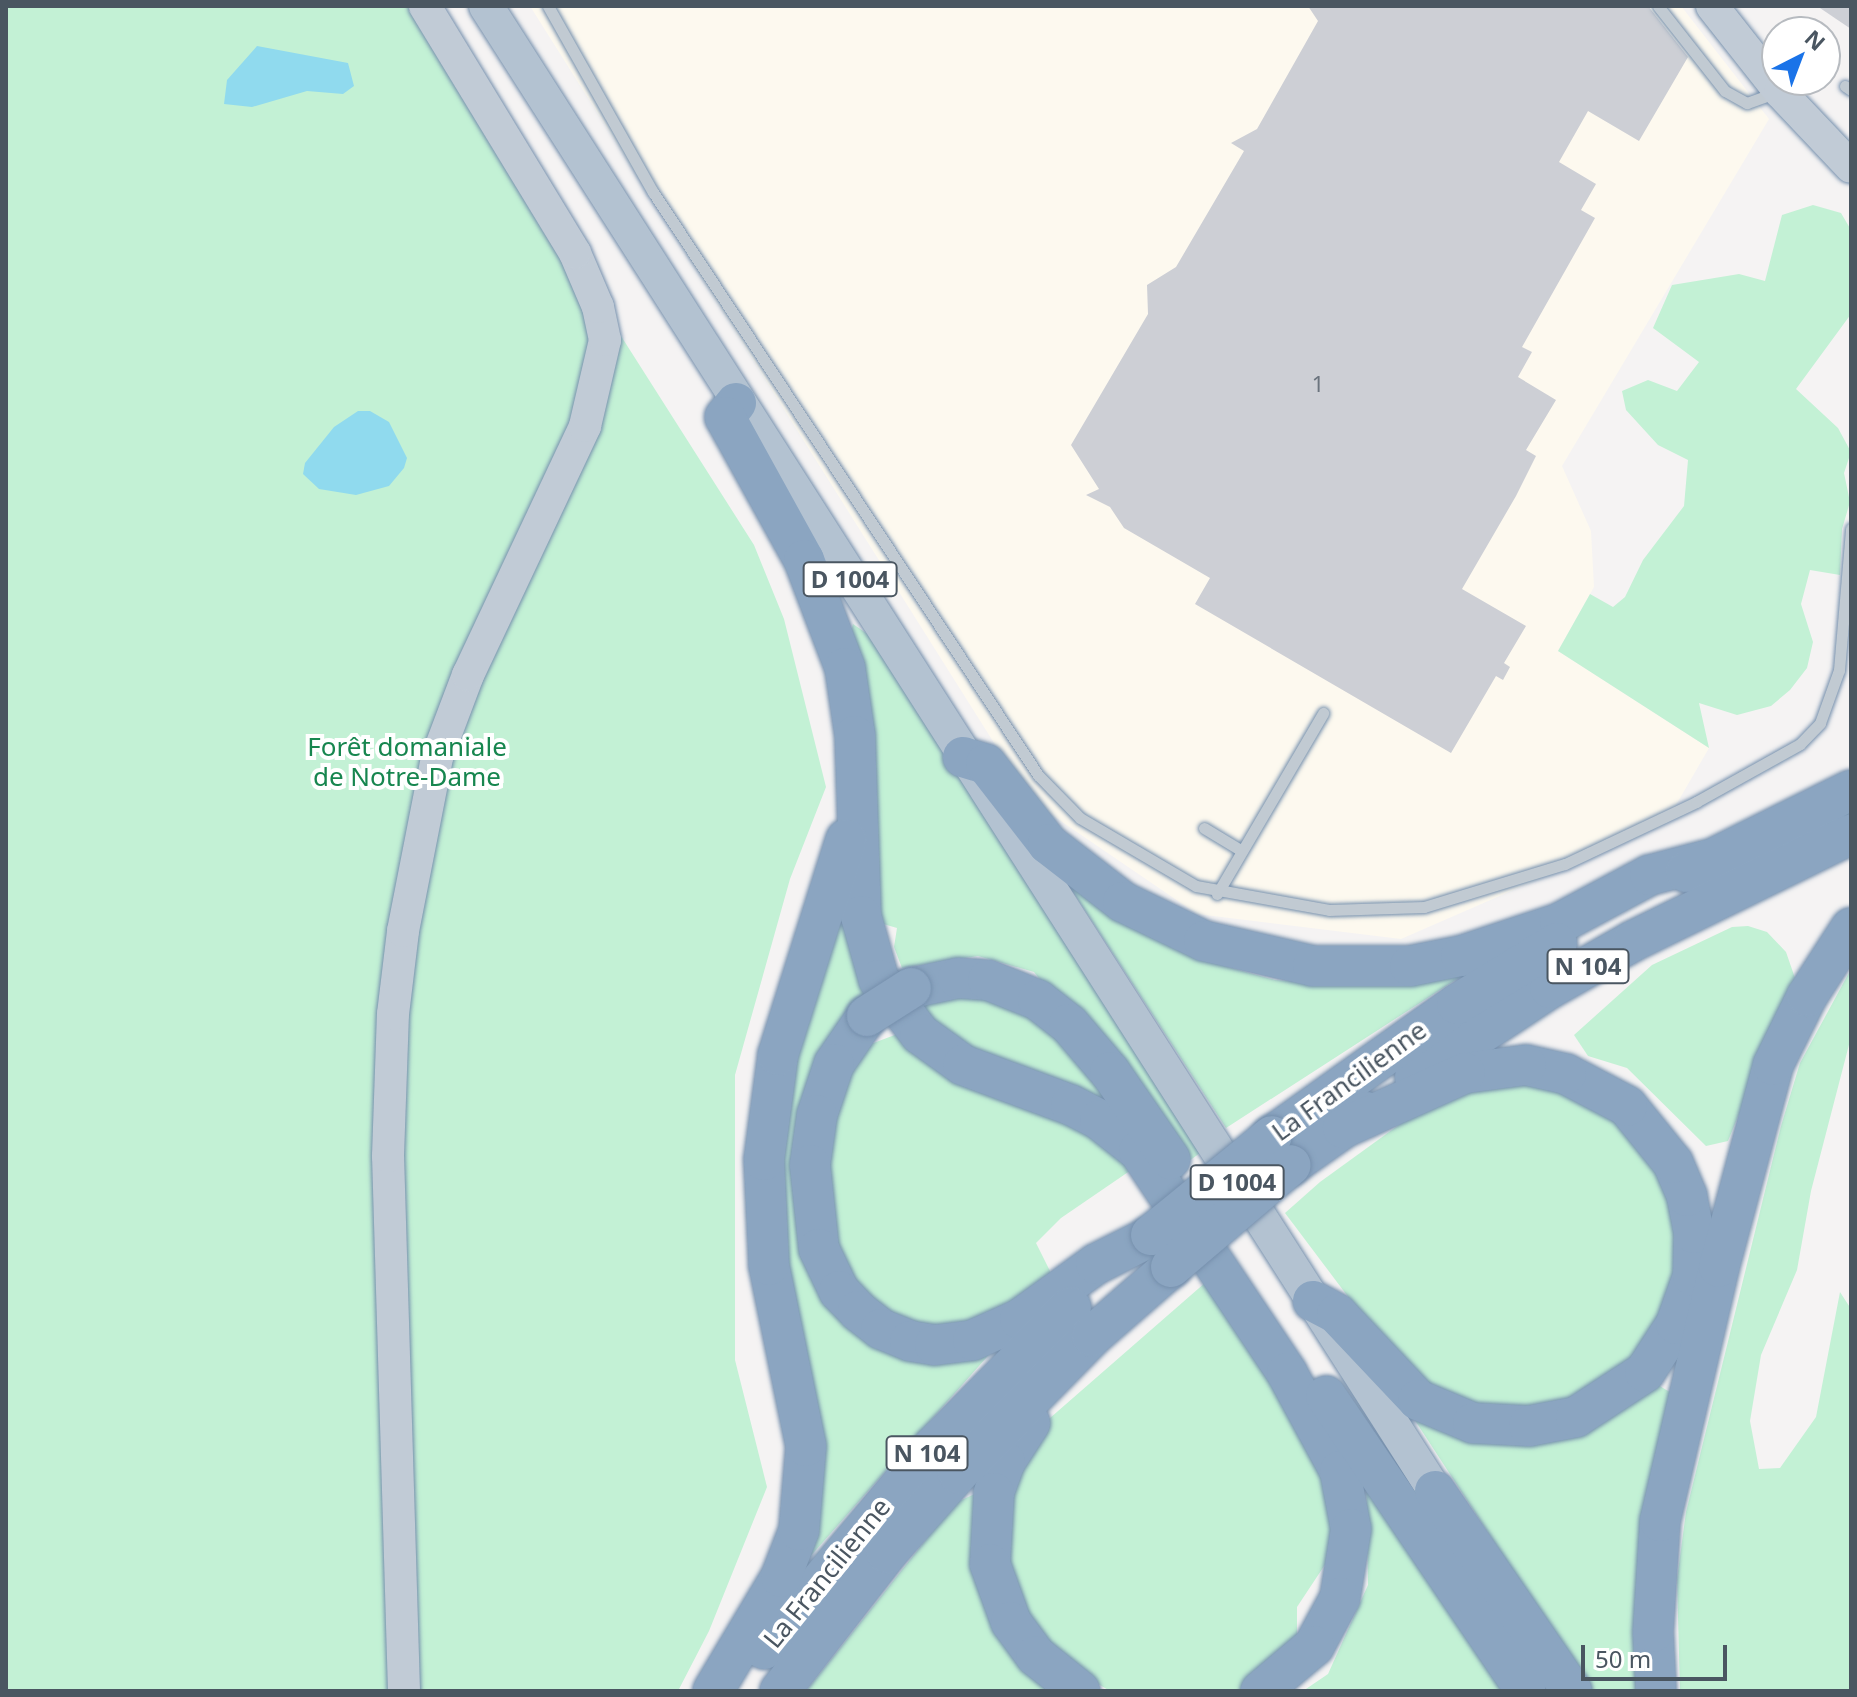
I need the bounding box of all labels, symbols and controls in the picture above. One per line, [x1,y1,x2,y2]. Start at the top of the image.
north arrow [1761,16,1841,96]
text: N [1799,23,1832,57]
house number: 1 [1312,371,1324,397]
road number: D 1004 [802,559,898,599]
park label: Forêt domaniale de Notre-Dame [307,731,507,792]
road number: N 104 [1546,946,1630,986]
street label: La Francilienne [1266,1014,1432,1148]
road number: D 1004 [1189,1162,1285,1202]
road number: N 104 [885,1433,969,1473]
street label: La Francilienne [757,1492,897,1654]
scale bar [1585,1629,1731,1679]
text: 50 m [1595,1642,1651,1675]

